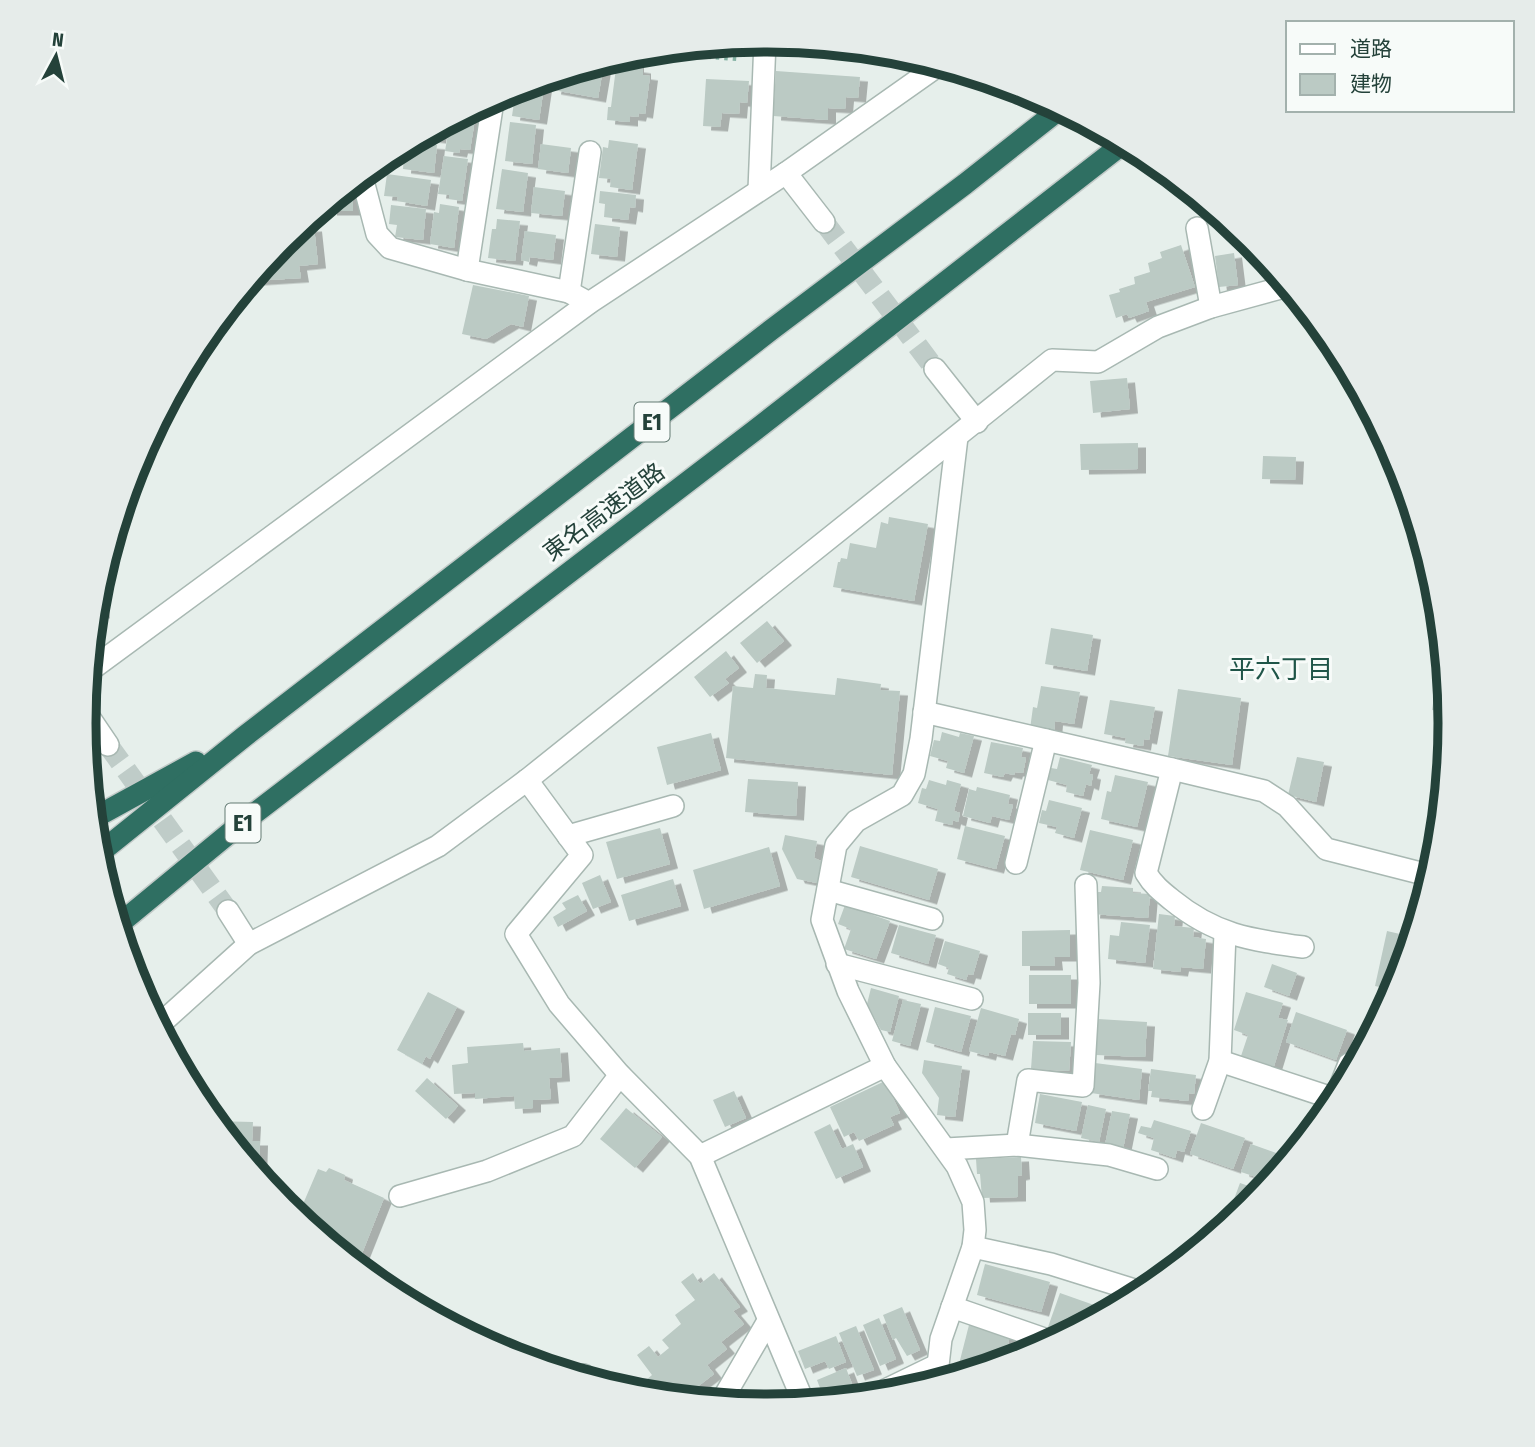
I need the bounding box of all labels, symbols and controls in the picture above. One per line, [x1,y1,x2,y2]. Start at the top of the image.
north arrow [21,21,91,91]
legend [1286,21,1514,112]
text: N [51,28,65,52]
text: 道路 [1350,36,1392,62]
text: 建物 [1350,71,1392,97]
road number: E1 [634,402,670,442]
street label: 東名高速道路 [538,457,670,567]
district label: 平六丁目 [1229,654,1333,685]
road number: E1 [226,804,260,842]

